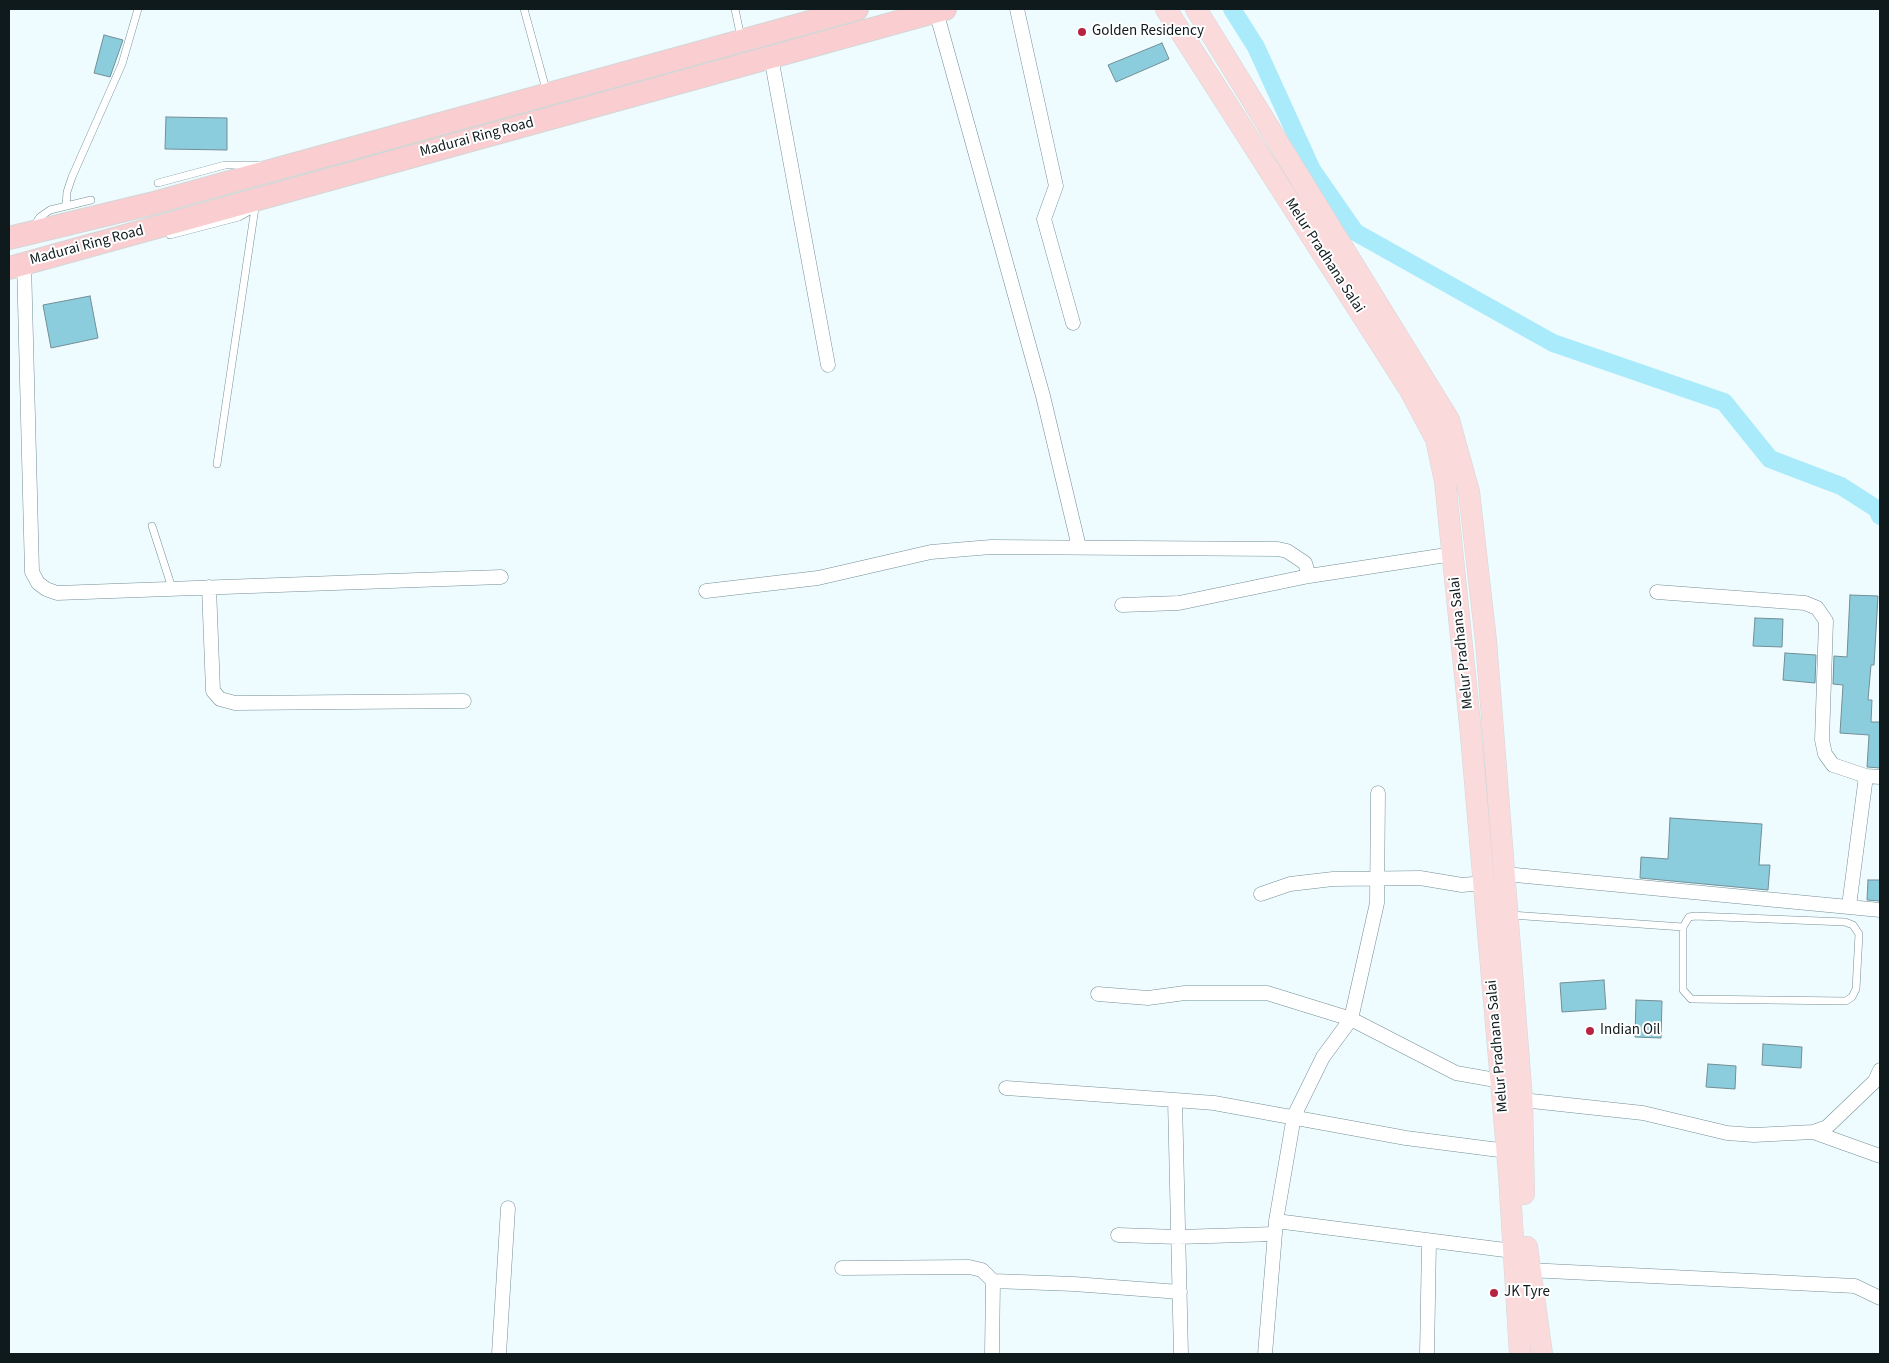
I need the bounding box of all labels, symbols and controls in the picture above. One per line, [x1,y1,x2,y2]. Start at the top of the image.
place label: Golden Residency [1092,23,1204,41]
marker: Golden Residency [1076,26,1088,38]
street label: Madurai Ring Road [418,114,536,162]
street label: Melur Pradhana Salai [1280,195,1368,317]
street label: Madurai Ring Road [28,222,146,270]
street label: Melur Pradhana Salai [1446,576,1478,710]
street label: Melur Pradhana Salai [1483,979,1513,1113]
place label: Indian Oil [1600,1022,1660,1040]
marker: Indian Oil [1584,1025,1596,1037]
place label: JK Tyre [1504,1284,1550,1302]
marker: JK Tyre [1488,1287,1500,1299]

